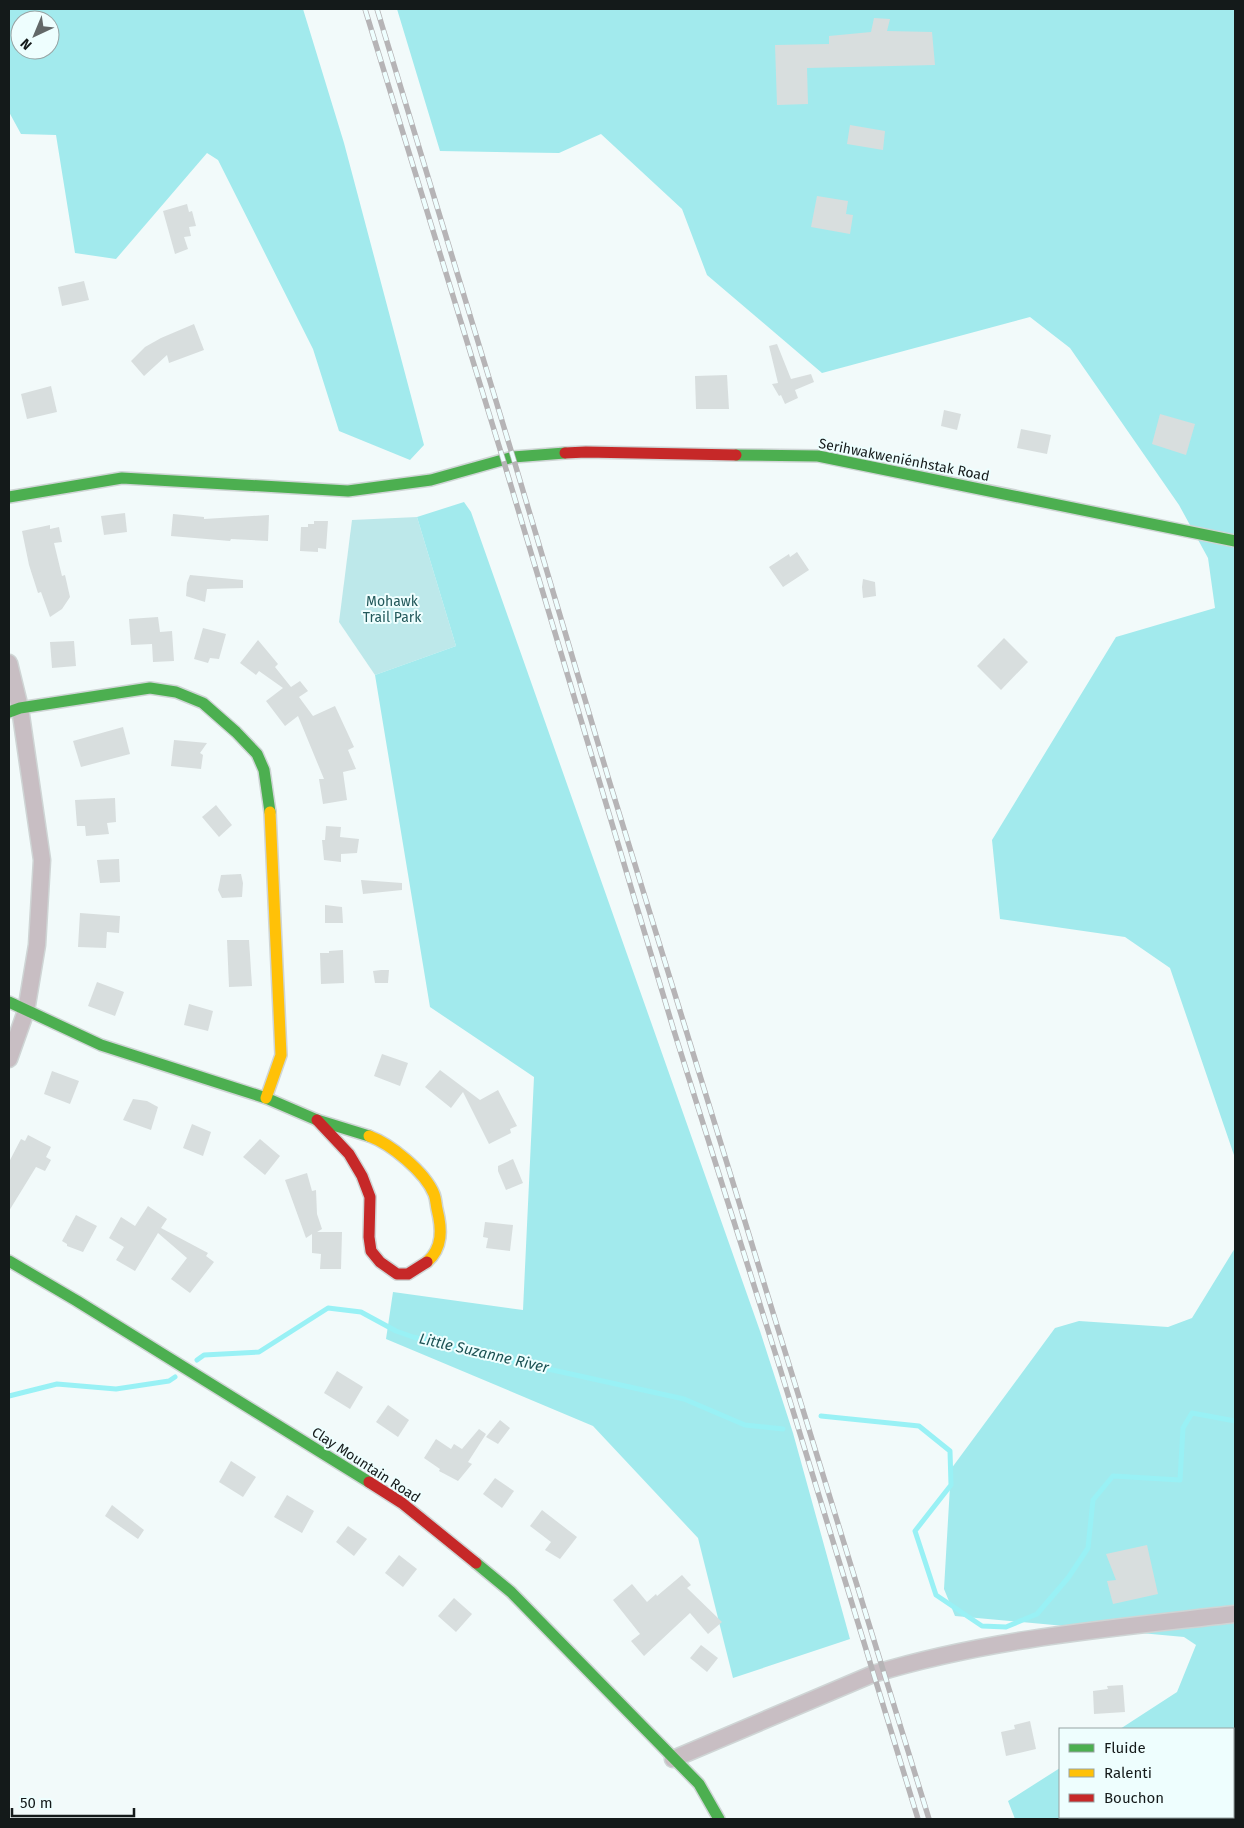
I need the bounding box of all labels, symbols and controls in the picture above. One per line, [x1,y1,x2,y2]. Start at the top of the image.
north arrow [10,10,60,60]
text: N [17,35,36,53]
street label: Serihwakweniénhstak Road [817,435,991,485]
park label: Mohawk Trail Park [363,593,422,626]
water label: Little Suzanne River [417,1329,552,1377]
street label: Clay Mountain Road [309,1424,423,1506]
legend [1059,1728,1234,1818]
text: Fluide [1104,1739,1146,1757]
text: Ralenti [1104,1764,1152,1782]
scale bar [12,1786,135,1818]
text: Bouchon [1104,1789,1164,1807]
text: 50 m [20,1794,53,1812]

